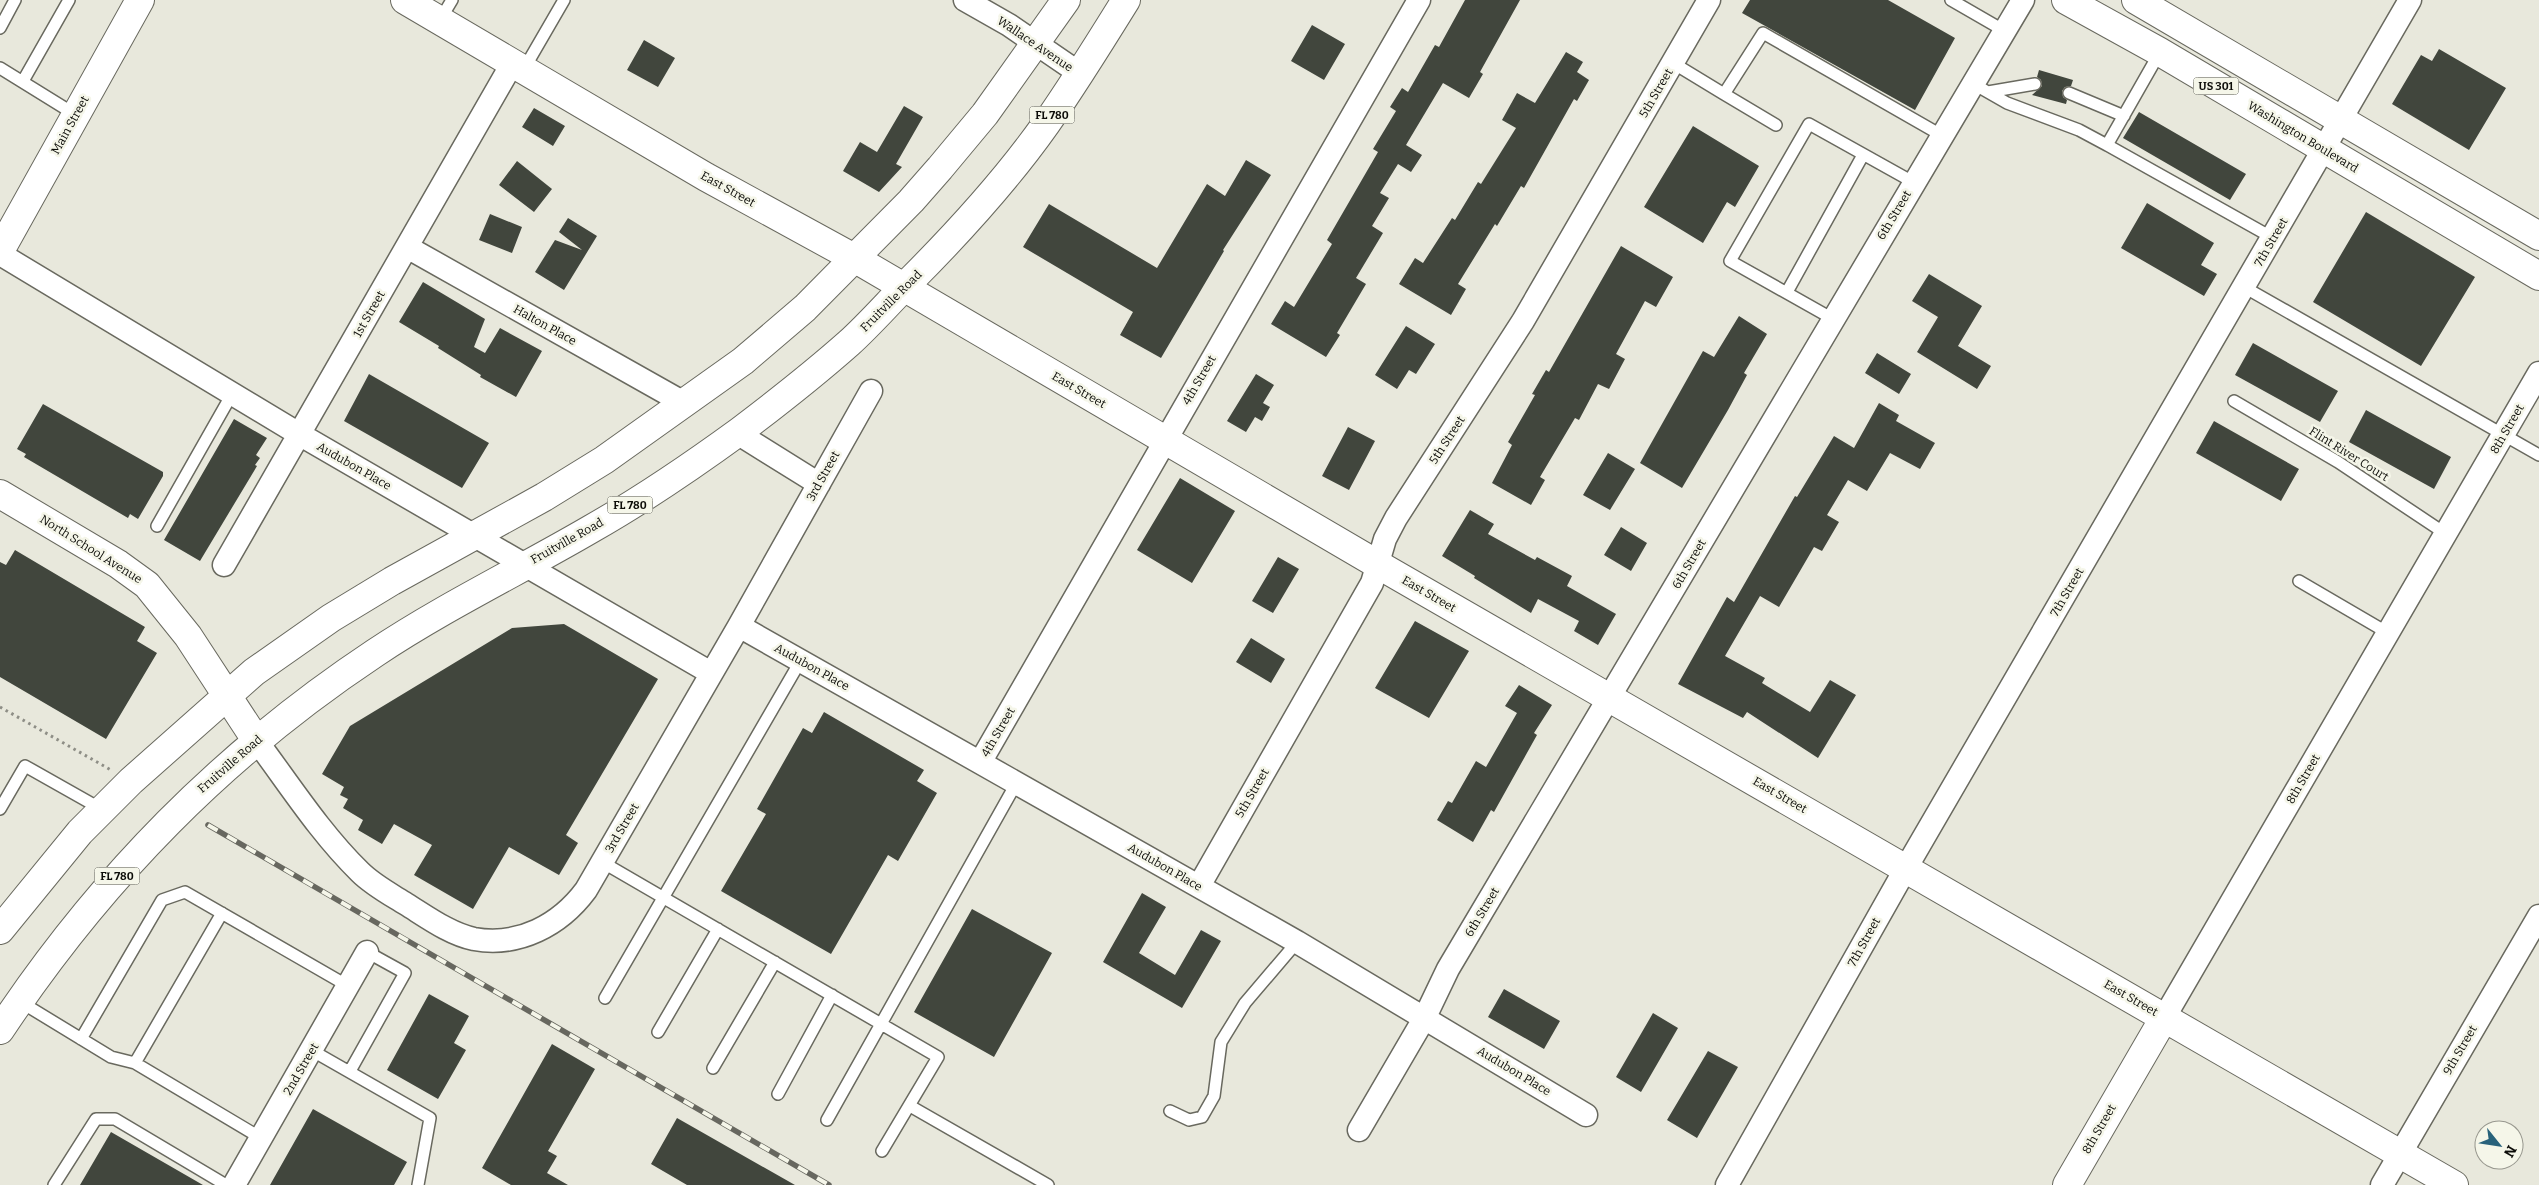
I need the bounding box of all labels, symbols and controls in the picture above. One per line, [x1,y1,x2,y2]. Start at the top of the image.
street label: Wallace Avenue [995,14,1075,74]
street label: 5th Street [1636,65,1676,120]
road number: US 301 [2194,78,2238,94]
street label: Main Street [48,93,92,157]
street label: Washington Boulevard [2245,98,2361,176]
road number: FL 780 [1030,106,1074,124]
street label: East Street [698,168,758,210]
street label: 6th Street [1874,187,1915,242]
street label: 7th Street [2251,215,2291,269]
street label: Fruitville Road [857,267,925,335]
street label: 1st Street [350,288,388,340]
street label: Halton Place [511,302,579,348]
street label: 4th Street [1179,352,1219,407]
street label: East Street [1049,369,1109,411]
street label: 8th Street [2487,401,2527,456]
street label: 5th Street [1426,413,1468,467]
street label: Flint River Court [2307,424,2392,484]
street label: Audubon Place [314,439,394,493]
street label: 3rd Street [804,448,843,503]
road number: FL 780 [608,496,652,514]
street label: North School Avenue [37,512,145,586]
street label: Fruitville Road [528,515,606,567]
street label: 6th Street [1669,536,1709,591]
street label: 7th Street [2047,565,2087,619]
street label: East Street [1399,573,1459,615]
street label: Audubon Place [772,641,852,693]
street label: 4th Street [978,704,1018,759]
street label: Fruitville Road [195,732,265,796]
street label: 8th Street [2283,751,2323,806]
street label: 5th Street [1232,765,1272,820]
street label: East Street [1750,774,1810,816]
street label: 3rd Street [602,800,642,855]
street label: Audubon Place [1125,840,1205,894]
road number: FL 780 [94,868,140,884]
street label: 6th Street [1462,884,1503,939]
street label: 7th Street [1845,914,1884,969]
street label: East Street [2101,977,2161,1019]
street label: 9th Street [2440,1022,2480,1077]
street label: 2nd Street [281,1040,322,1097]
street label: Audubon Place [1475,1044,1553,1098]
street label: 8th Street [2079,1101,2119,1156]
north arrow [2474,1120,2524,1170]
text: N [2500,1142,2520,1160]

